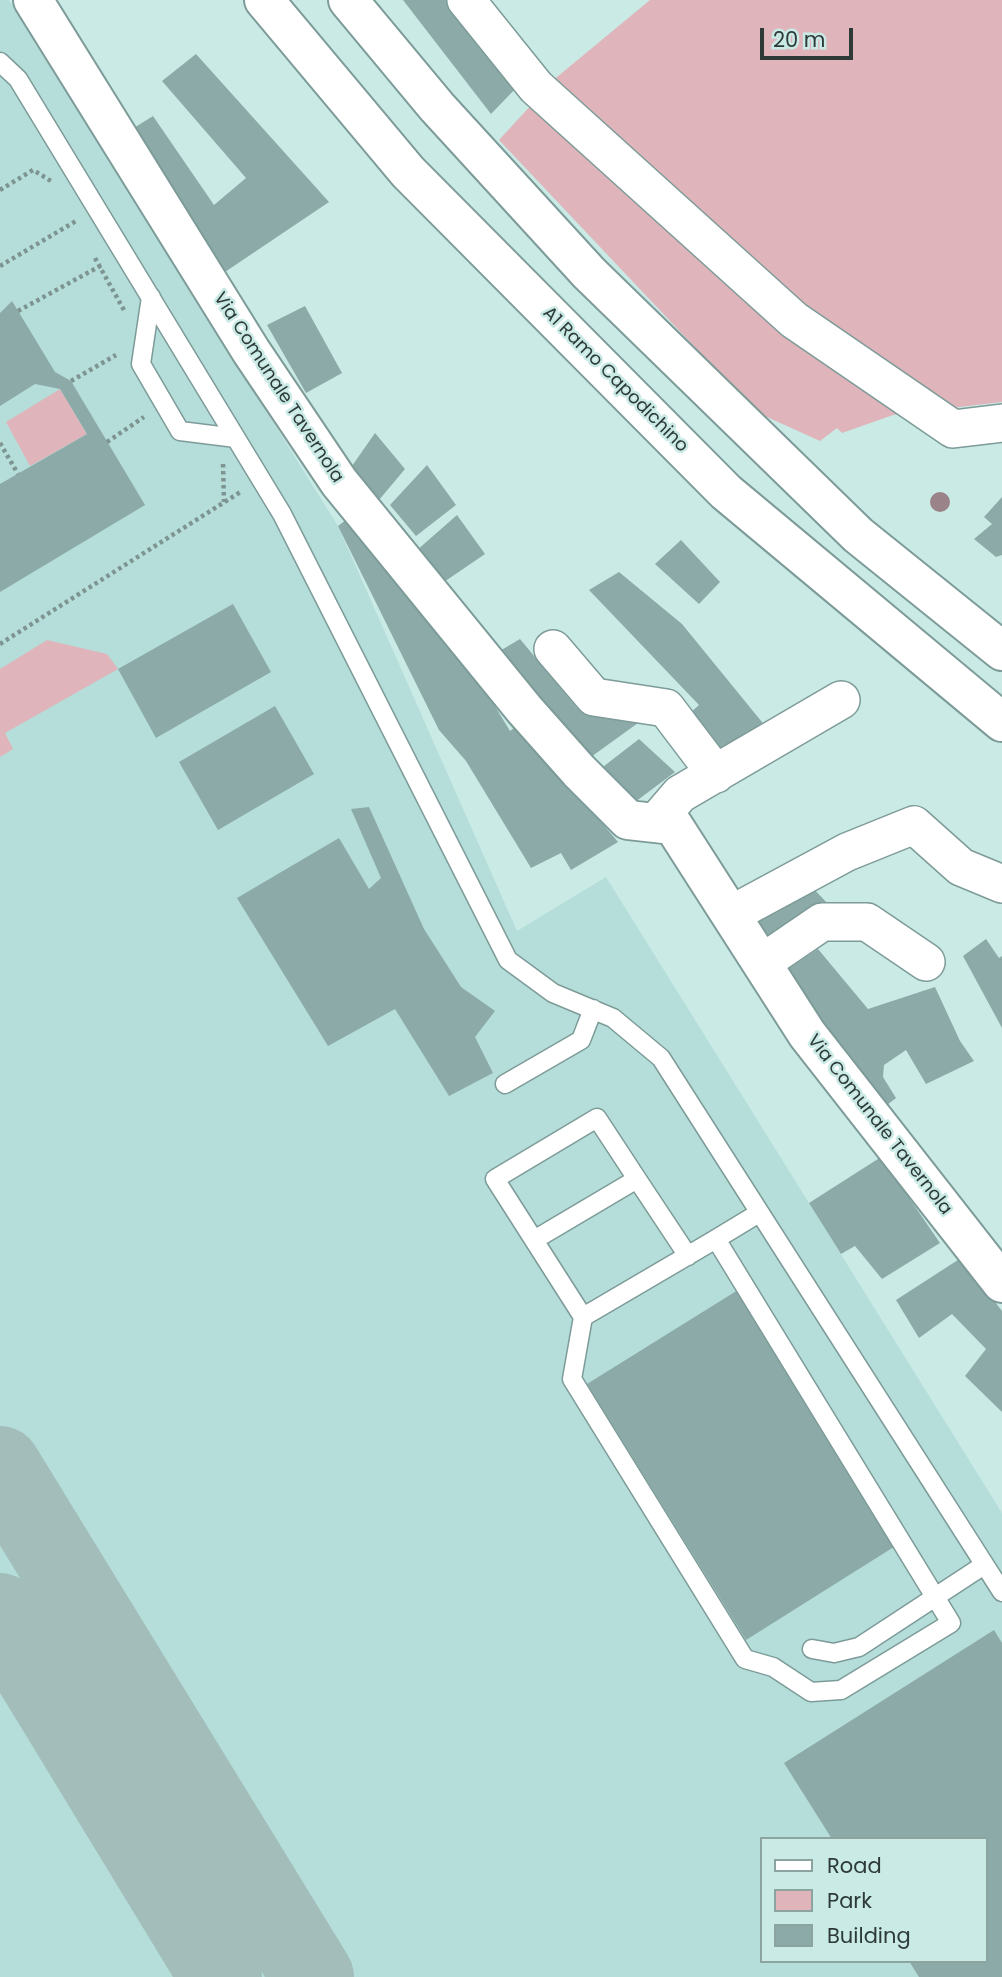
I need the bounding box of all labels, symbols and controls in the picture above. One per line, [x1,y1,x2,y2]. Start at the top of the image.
scale bar [764,14,857,58]
text: 20 m [773,25,826,54]
street label: Via Comunale Tavernola [208,289,348,487]
street label: A1 Ramo Capodichino [538,303,692,457]
street label: Via Comunale Tavernola [802,1031,956,1219]
legend [760,1837,988,1963]
text: Road [827,1851,882,1880]
text: Park [827,1886,872,1915]
text: Building [827,1921,911,1950]

